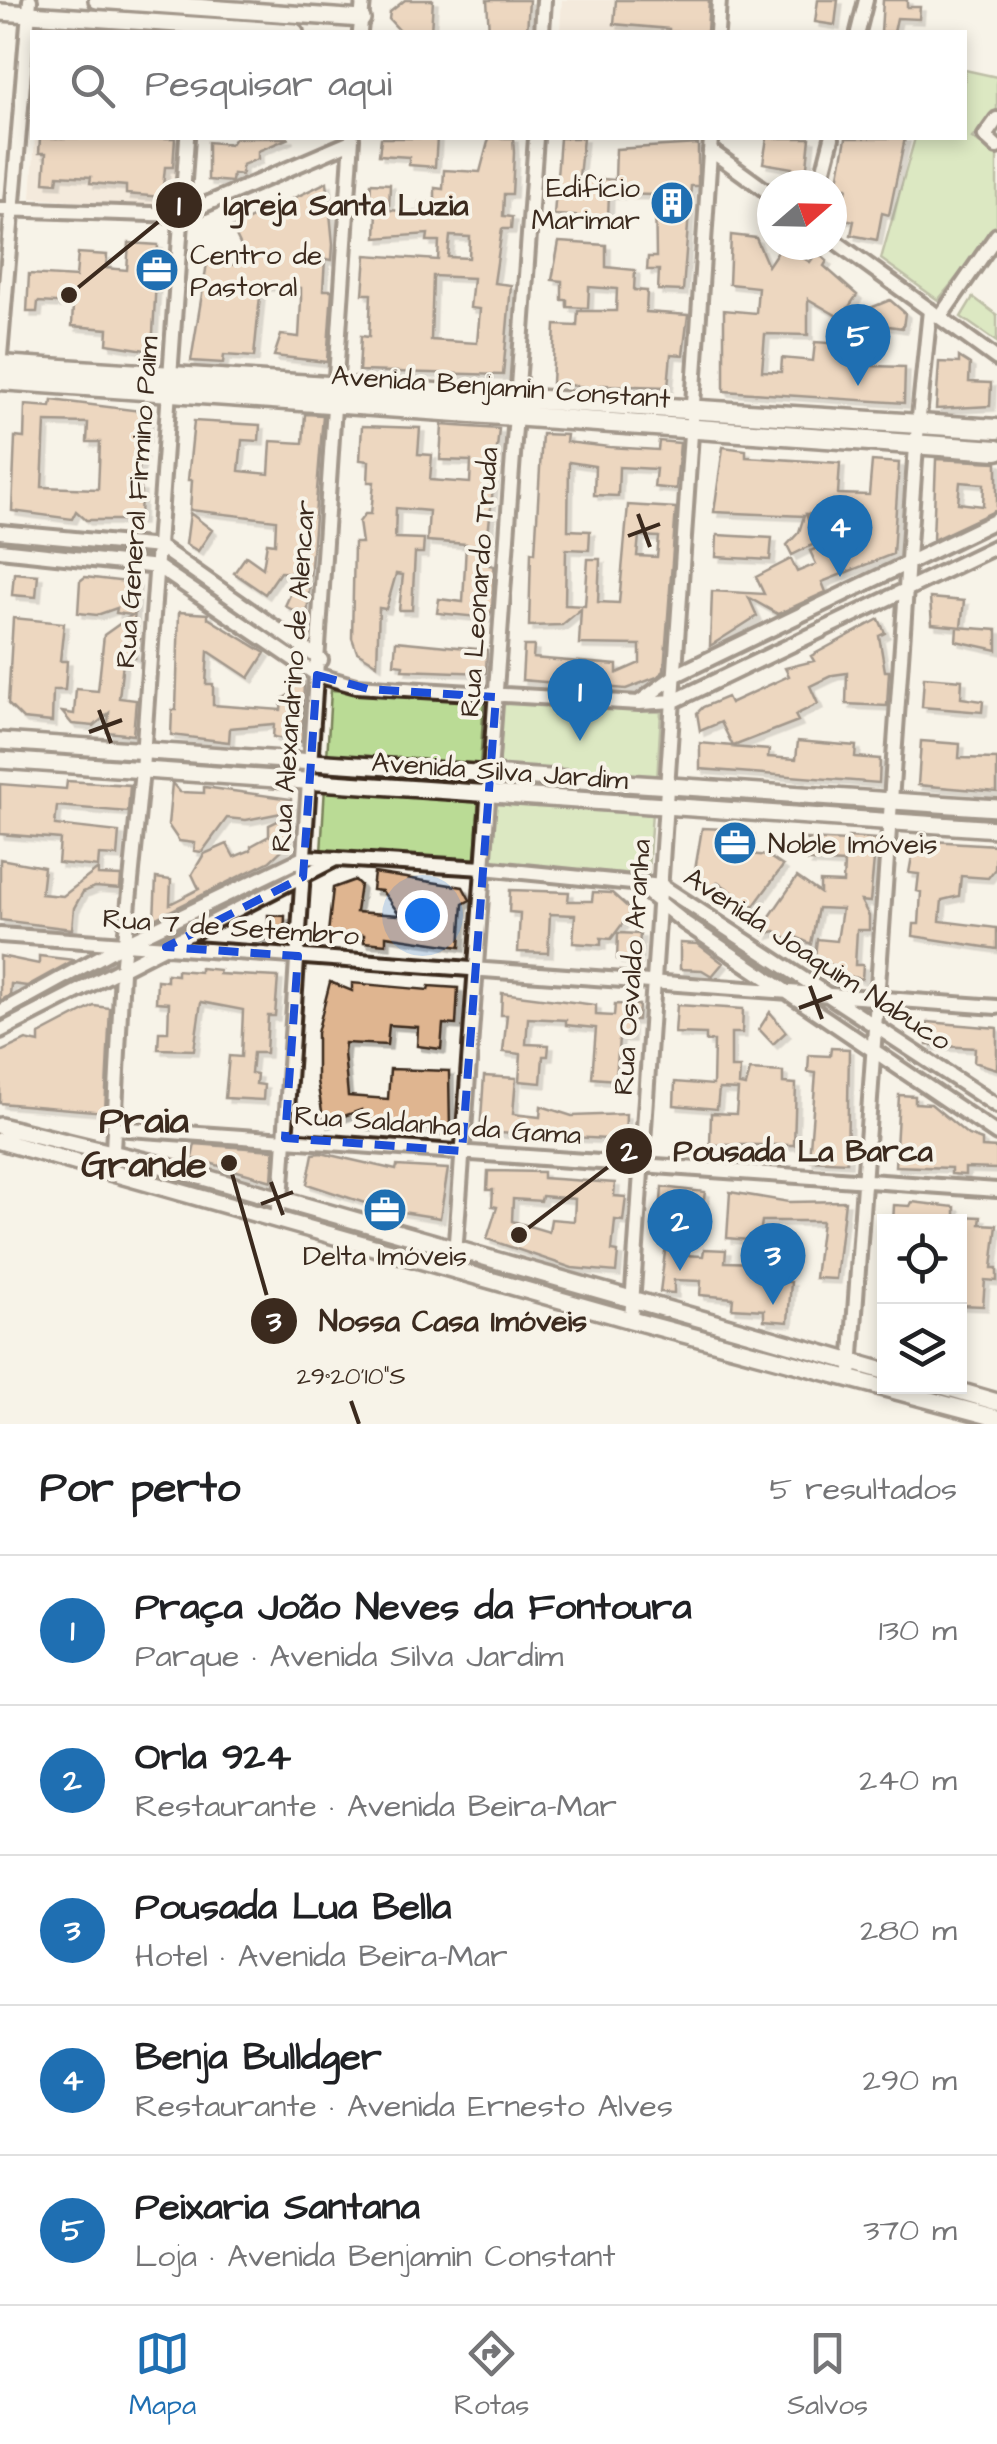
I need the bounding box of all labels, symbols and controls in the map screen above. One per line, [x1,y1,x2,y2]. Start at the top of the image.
search box [30,30,967,140]
icon: search [65,58,120,113]
text: Pesquisar aqui [145,59,392,111]
place label: Edifício Marimar [531,169,640,240]
north arrow [757,170,847,260]
callout: Igreja Santa Luzia [154,175,489,235]
building icon: Edifício Marimar [649,180,695,226]
text: 1 [177,185,181,227]
text: Igreja Santa Luzia [223,185,469,229]
place label: Centro de Pastoral [190,236,322,307]
office icon: Centro de Pastoral [134,247,180,293]
pin: 5 [826,304,890,386]
street label: Rua General Firmino Paim [106,335,169,669]
street label: Avenida Benjamin Constant [330,356,672,419]
street label: Rua Leonardo Truda [451,446,508,718]
pin: 4 [808,494,872,577]
street label: Rua Alexandrino de Alencar [262,499,325,854]
pin: 1 [548,658,612,741]
street label: Avenida Silva Jardim [370,743,630,800]
office icon: Noble Imóveis [712,820,758,866]
place label: Noble Imóveis [768,825,938,864]
street label: Rua Osvaldo Aranha [604,838,661,1096]
street label: Avenida Joaquim Nabuco [676,858,959,1061]
your location [397,890,448,941]
street label: Rua 7 de Setembro [101,899,361,956]
district label: Praia Grande [81,1096,207,1192]
street label: Rua Saldanha da Gama [293,1096,583,1155]
callout: Pousada La Barca [604,1121,953,1181]
text: 2 [619,1131,638,1173]
text: Pousada La Barca [673,1131,934,1173]
office icon: Delta Imóveis [362,1187,408,1233]
pin: 2 [648,1188,712,1271]
map controls [877,1214,967,1394]
button: locate [877,1214,967,1304]
pin: 3 [740,1222,806,1305]
place label: Delta Imóveis [303,1237,467,1276]
callout: Nossa Casa Imóveis [249,1291,607,1351]
text: 3 [265,1301,282,1343]
text: Nossa Casa Imóveis [319,1301,587,1343]
button: layers [877,1304,967,1394]
text: 29°20'10"S [296,1359,406,1394]
text: Por perto [40,1460,240,1518]
text: 5 resultados [770,1467,957,1512]
text: Praça João Neves da Fontoura [135,1582,692,1634]
text: 1 [70,1608,75,1653]
text: 130 m [879,1608,957,1653]
text: Parque · Avenida Silva Jardim [135,1634,563,1679]
text: Orla 924 [135,1732,291,1784]
text: 2 [63,1758,82,1803]
text: 240 m [859,1758,957,1803]
text: Restaurante · Avenida Beira-Mar [135,1784,617,1829]
text: Pousada Lua Bella [135,1882,451,1934]
text: 3 [64,1908,81,1953]
text: 280 m [860,1908,957,1953]
text: Hotel · Avenida Beira-Mar [135,1934,508,1979]
text: Benja Bulldger [135,2032,382,2084]
text: 4 [62,2058,83,2103]
text: 290 m [863,2058,957,2103]
text: Restaurante · Avenida Ernesto Alves [135,2084,673,2129]
text: Peixaria Santana [135,2182,420,2234]
text: 5 [61,2208,84,2253]
text: 370 m [863,2208,957,2253]
text: Loja · Avenida Benjamin Constant [135,2234,615,2279]
tab: Mapa [129,2326,196,2425]
tab: Rotas [454,2326,529,2425]
tab: Salvos [787,2326,868,2425]

